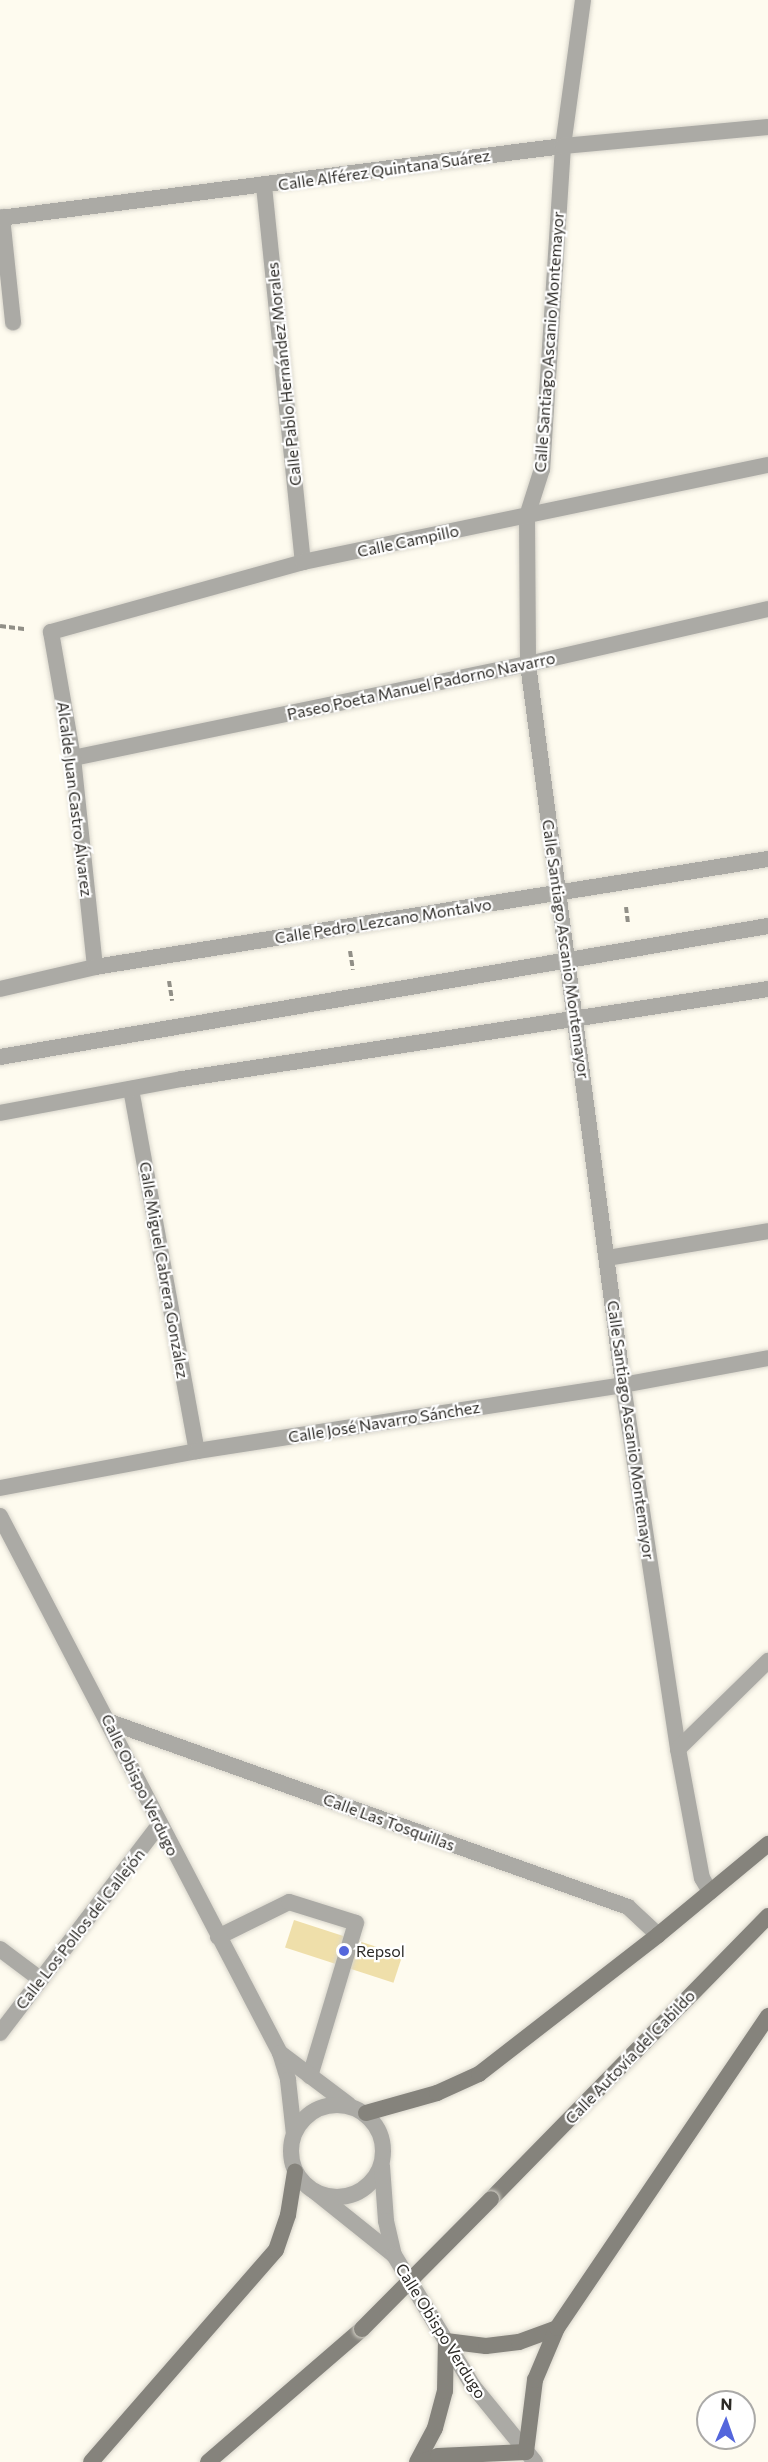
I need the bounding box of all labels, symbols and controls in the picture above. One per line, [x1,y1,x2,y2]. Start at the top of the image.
street label: Calle Alférez Quintana Suárez [277,146,491,194]
street label: Calle Santiago Ascanio Montemayor [530,211,568,473]
street label: Calle Pablo Hernández Morales [263,261,305,487]
street label: Calle Campillo [355,521,461,561]
street label: Paseo Poeta Manuel Padorno Navarro [285,648,557,724]
street label: Alcalde Juan Castro Álvarez [54,700,96,898]
street label: Calle Santiago Ascanio Montemayor [538,818,594,1080]
street label: Calle Pedro Lezcano Montalvo [273,894,493,948]
street label: Calle Miguel Cabrera González [135,1160,193,1380]
street label: Calle Santiago Ascanio Montemayor [603,1299,659,1561]
street label: Calle José Navarro Sánchez [287,1397,481,1447]
street label: Calle Obispo Verdugo [97,1711,183,1859]
street label: Calle Las Tosquillas [321,1789,457,1855]
street label: Calle Los Pollos del Callejón [11,1845,149,2013]
place label: Repsol [356,1941,405,1961]
marker: Repsol [337,1944,351,1958]
street label: Calle Autovía del Cabildo [561,1986,699,2128]
street label: Calle Obispo Verdugo [392,2260,490,2402]
north arrow [696,2390,756,2450]
text: N [720,2394,733,2413]

